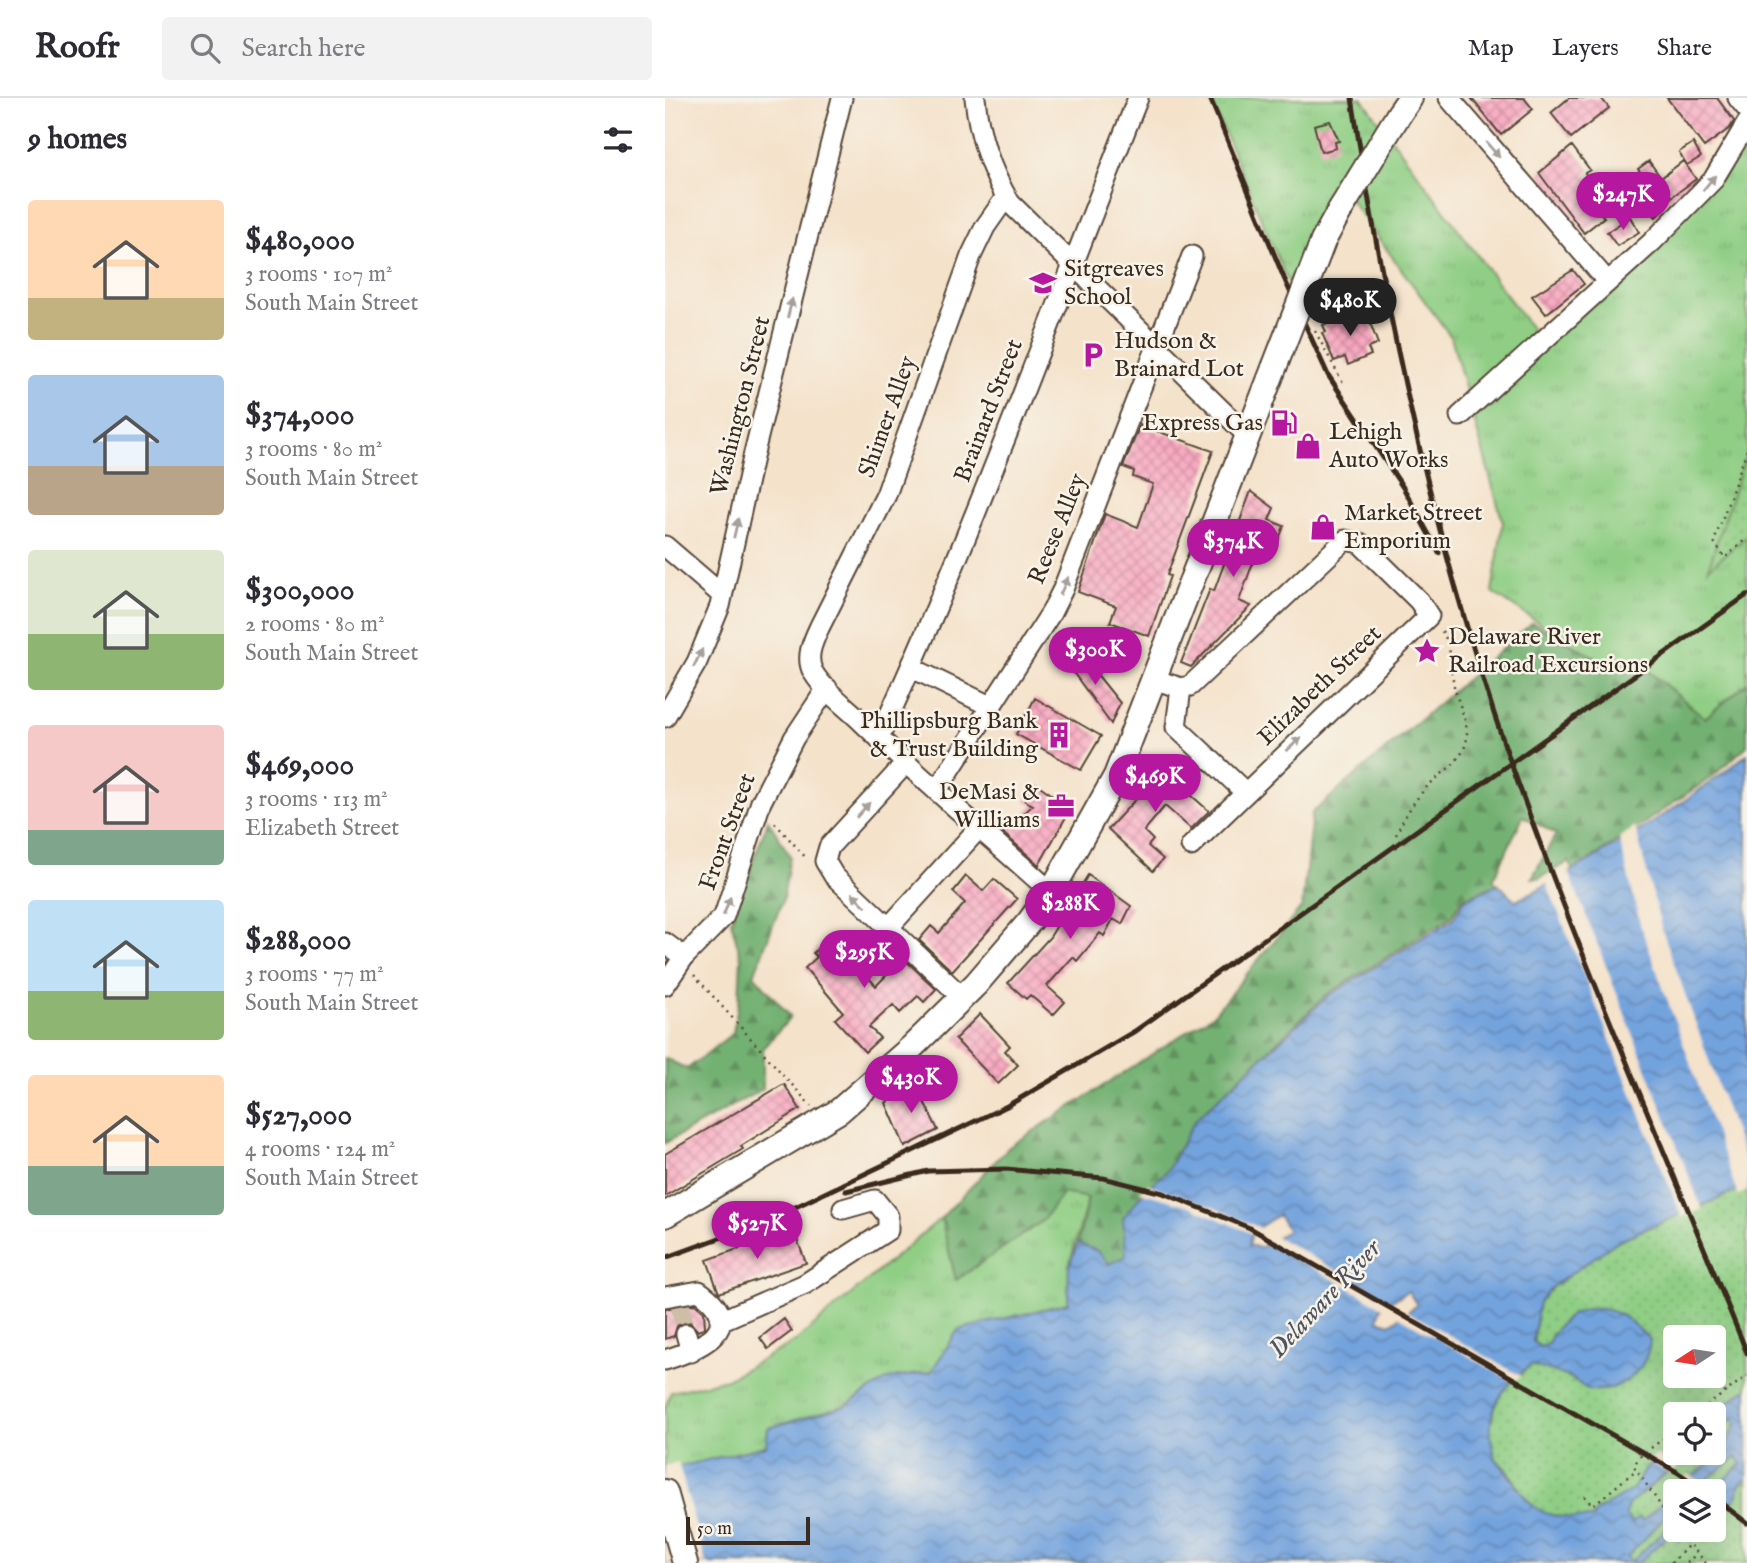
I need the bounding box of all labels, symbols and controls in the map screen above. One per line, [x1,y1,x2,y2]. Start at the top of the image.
search box [162,17,652,80]
text: Roofr [35,27,120,69]
icon: search [186,29,224,67]
text: Search here [242,32,365,65]
text: Map [1468,33,1514,64]
text: Layers [1552,33,1619,64]
text: Share [1657,33,1712,64]
text: 9 homes [28,121,127,159]
icon: filters [599,121,637,159]
one-way arrow [1485,141,1500,158]
pin: $247K [1574,172,1672,232]
one-way arrow [1701,174,1717,192]
text: $247K [1592,180,1654,209]
text: $480,000 [245,222,355,260]
icon: home [84,228,168,312]
place label: Sitgreaves School [1064,254,1164,313]
text: 3 rooms · 107 m² [245,260,393,289]
school or university icon: Sitgreaves School [1028,268,1058,298]
pin: $480K [1301,278,1399,338]
text: $480K [1320,286,1380,315]
text: South Main Street [245,289,418,318]
one-way arrow [785,296,796,318]
street label: Washington Street [704,313,778,499]
place label: Hudson & Brainard Lot [1114,326,1244,385]
street label: Brainard Street [947,335,1031,487]
parking icon: Hudson & Brainard Lot [1078,340,1108,370]
street label: Shimer Alley [852,352,924,482]
text: $374,000 [245,397,354,435]
icon: home [84,403,168,487]
place label: Express Gas [1142,408,1263,439]
fuel station icon: Express Gas [1269,408,1299,438]
place label: Lehigh Auto Works [1328,417,1449,476]
shop icon: Lehigh Auto Works [1293,431,1323,461]
text: 3 rooms · 80 m² [245,435,382,464]
text: South Main Street [245,464,418,493]
street label: Reese Alley [1022,469,1094,589]
place label: Market Street Emporium [1344,498,1482,557]
shop icon: Market Street Emporium [1308,512,1338,542]
one-way arrow [731,517,742,539]
pin: $374K [1184,519,1282,579]
text: $374K [1203,527,1263,556]
text: $300,000 [245,572,354,610]
one-way arrow [1058,576,1069,597]
icon: home [84,578,168,662]
text: 2 rooms · 80 m² [245,610,385,639]
street label: Elizabeth Street [1251,619,1389,753]
place label: Delaware River Railroad Excursions [1448,622,1648,681]
pin: $300K [1046,628,1144,687]
text: $300K [1065,635,1125,664]
place icon: Delaware River Railroad Excursions [1412,636,1442,666]
text: South Main Street [245,639,418,668]
one-way arrow [693,648,704,668]
place label: Phillipsburg Bank & Trust Building [860,706,1039,765]
building icon: Phillipsburg Bank & Trust Building [1044,720,1074,750]
one-way arrow [1285,737,1302,753]
text: $469,000 [245,747,354,785]
icon: home [84,753,168,837]
pin: $469K [1106,754,1204,814]
text: $469K [1125,762,1185,791]
street label: Front Street [693,769,763,895]
place label: DeMasi & Williams [939,777,1040,836]
text: 3 rooms · 113 m² [245,785,388,814]
office icon: DeMasi & Williams [1046,791,1076,821]
one-way arrow [855,801,871,819]
text: Elizabeth Street [245,814,399,843]
pin: $288K [1021,882,1119,941]
text: $288K [1041,889,1099,918]
one-way arrow [851,892,868,908]
one-way arrow [722,895,733,916]
text: $288,000 [245,922,351,960]
icon: home [84,928,168,1012]
pin: $295K [815,930,913,990]
text: $295K [835,938,893,967]
text: 3 rooms · 77 m² [245,960,384,989]
text: South Main Street [245,989,418,1018]
pin: $430K [862,1056,960,1115]
text: $430K [881,1063,941,1092]
text: $527,000 [245,1097,352,1135]
icon: home [84,1103,168,1187]
text: 4 rooms · 124 m² [245,1135,395,1164]
text: South Main Street [245,1164,418,1193]
pin: $527K [708,1202,806,1261]
text: $527K [728,1209,786,1238]
water label: Delaware River [1262,1232,1389,1365]
north arrow [1663,1325,1725,1388]
map controls [1663,1325,1726,1542]
button: locate [1663,1402,1726,1465]
button: layers [1663,1479,1726,1542]
scale bar [686,1514,810,1546]
text: 50 m [697,1517,732,1541]

